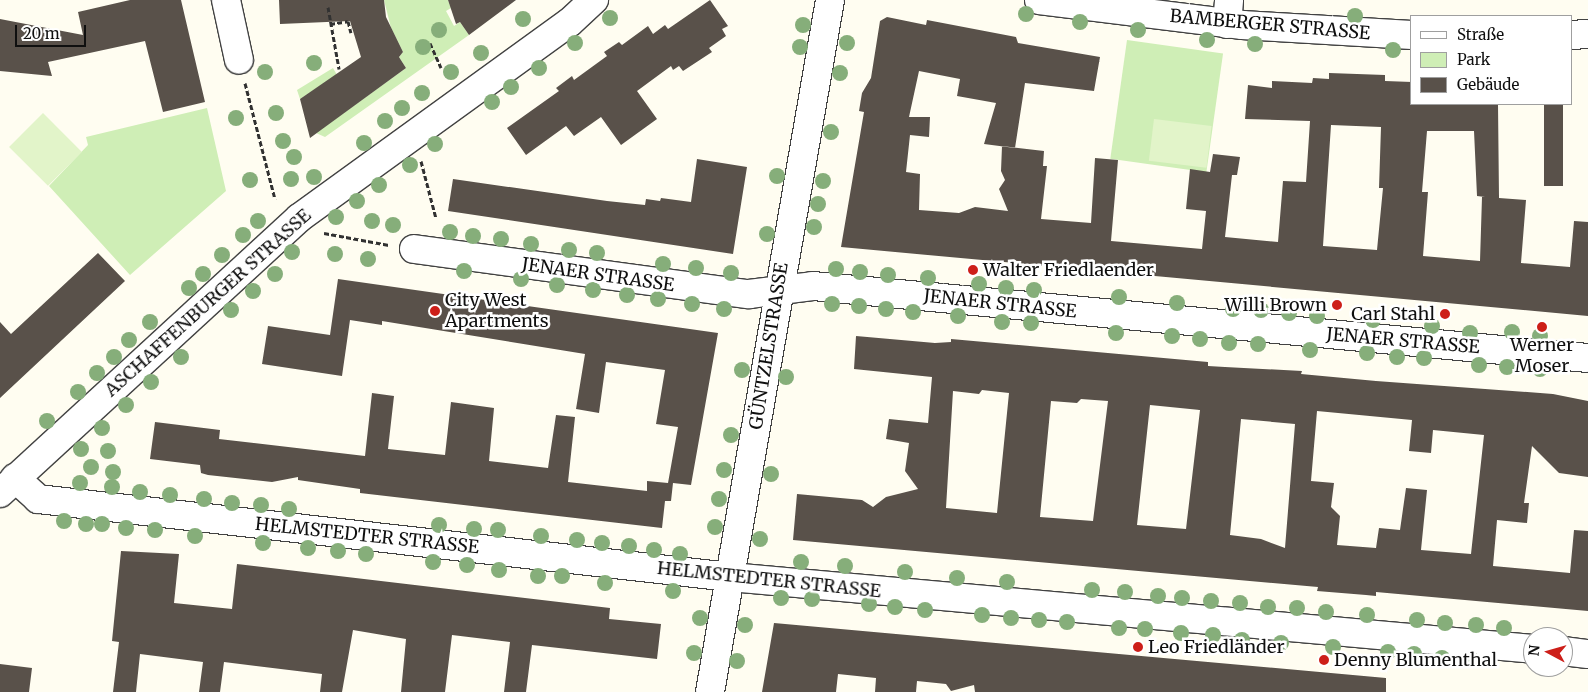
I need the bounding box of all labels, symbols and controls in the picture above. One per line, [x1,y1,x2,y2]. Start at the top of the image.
street label: BAMBERGER STRASSE [1169,5,1371,45]
scale bar [18,15,89,47]
legend [1410,15,1573,105]
text: 20 m [23,24,60,43]
text: Straße [1457,25,1504,44]
text: Park [1457,50,1490,69]
text: Gebäude [1457,75,1519,94]
street label: ASCHAFFENBURGER STRASSE [101,205,315,401]
street label: JENAER STRASSE [520,254,676,296]
place label: Walter Friedlaender [983,259,1154,281]
street label: GÜNTZELSTRASSE [745,261,793,431]
marker: Walter Friedlaender [967,264,979,276]
street label: JENAER STRASSE [922,285,1078,323]
place label: City West Apartments [445,290,548,332]
place label: Willi Brown [1225,294,1327,316]
marker: Willi Brown [1331,299,1343,311]
place label: Carl Stahl [1351,303,1435,325]
marker: City West Apartments [429,305,441,317]
marker: Carl Stahl [1439,308,1451,320]
marker: Werner Moser [1536,321,1548,333]
street label: JENAER STRASSE [1325,324,1481,358]
place label: Werner Moser [1510,335,1574,378]
street label: HELMSTEDTER STRASSE [254,514,480,558]
street label: HELMSTEDTER STRASSE [656,558,882,602]
north arrow [1523,627,1573,677]
place label: Leo Friedländer [1148,636,1285,658]
marker: Leo Friedländer [1132,641,1144,653]
text: N [1525,644,1544,657]
place label: Denny Blumenthal [1334,649,1497,671]
marker: Denny Blumenthal [1318,654,1330,666]

